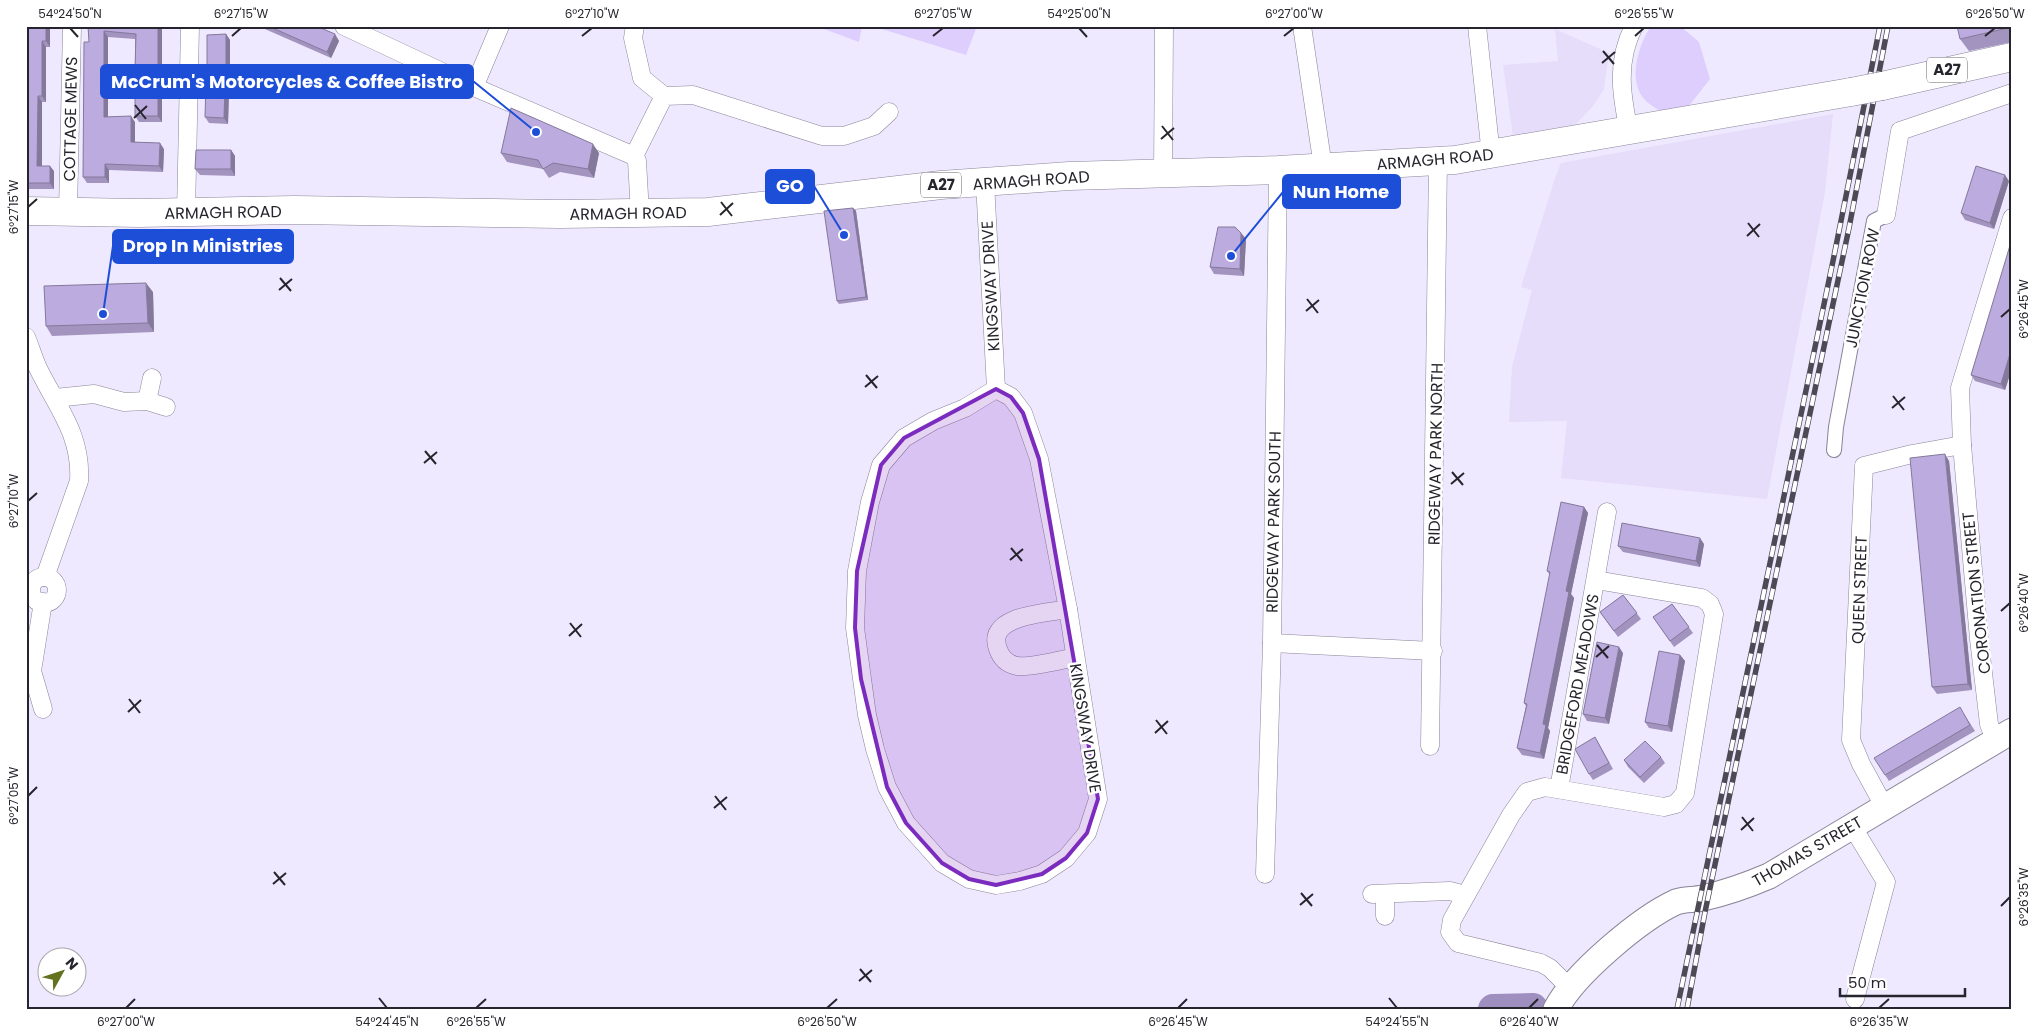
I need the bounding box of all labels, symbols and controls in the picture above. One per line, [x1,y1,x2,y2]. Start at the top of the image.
text: 54°24'50"N [38,5,102,22]
text: 6°27'15"W [214,5,269,22]
text: 6°27'10"W [565,5,620,22]
text: 6°27'05"W [914,5,972,22]
text: 54°25'00"N [1047,5,1111,22]
text: 6°27'00"W [1265,5,1323,22]
text: 6°26'55"W [1614,5,1674,22]
text: 6°26'50"W [1965,5,2025,22]
street label: COTTAGE MEWS [58,56,83,182]
road number: A27 [1927,58,1967,82]
callout: McCrum's Motorcycles & Coffee Bistro [101,65,473,98]
text: McCrum's Motorcycles & Coffee Bistro [111,69,463,94]
street label: ARMAGH ROAD [1376,143,1494,176]
street label: ARMAGH ROAD [972,165,1090,196]
callout: GO [766,170,814,203]
road number: A27 [921,172,961,198]
text: GO [776,173,804,198]
callout: Nun Home [1283,175,1400,208]
text: 6°27'15"W [5,179,22,234]
text: Nun Home [1293,179,1389,204]
street label: ARMAGH ROAD [164,200,282,225]
street label: ARMAGH ROAD [569,201,687,226]
street label: KINGSWAY DRIVE [976,220,1005,352]
street label: JUNCTION ROW [1840,226,1885,350]
callout: Drop In Ministries [113,230,293,263]
text: Drop In Ministries [123,233,283,258]
text: 6°26'45"W [2015,279,2032,339]
street label: RIDGEWAY PARK NORTH [1422,363,1449,545]
street label: RIDGEWAY PARK SOUTH [1260,431,1287,613]
text: 6°27'10"W [5,473,22,528]
street label: CORONATION STREET [1957,510,1996,675]
street label: QUEEN STREET [1846,535,1873,644]
text: 6°26'40"W [2015,573,2032,633]
street label: BRIDGEFORD MEADOWS [1550,592,1605,776]
street label: KINGSWAY DRIVE [1064,662,1107,794]
text: 6°27'05"W [5,767,22,825]
street label: THOMAS STREET [1748,810,1867,892]
text: 6°26'35"W [2015,867,2032,926]
north arrow [38,948,88,998]
text: N [61,953,83,974]
scale bar [1840,965,1966,997]
text: 50 m [1848,972,1886,993]
text: 6°27'00"W [97,1013,155,1030]
text: 54°24'45"N [355,1013,419,1030]
text: 6°26'55"W [446,1013,506,1030]
text: 6°26'50"W [797,1013,857,1030]
text: 6°26'45"W [1148,1013,1208,1030]
text: 54°24'55"N [1365,1013,1429,1030]
text: 6°26'40"W [1499,1013,1559,1030]
text: 6°26'35"W [1850,1013,1909,1030]

